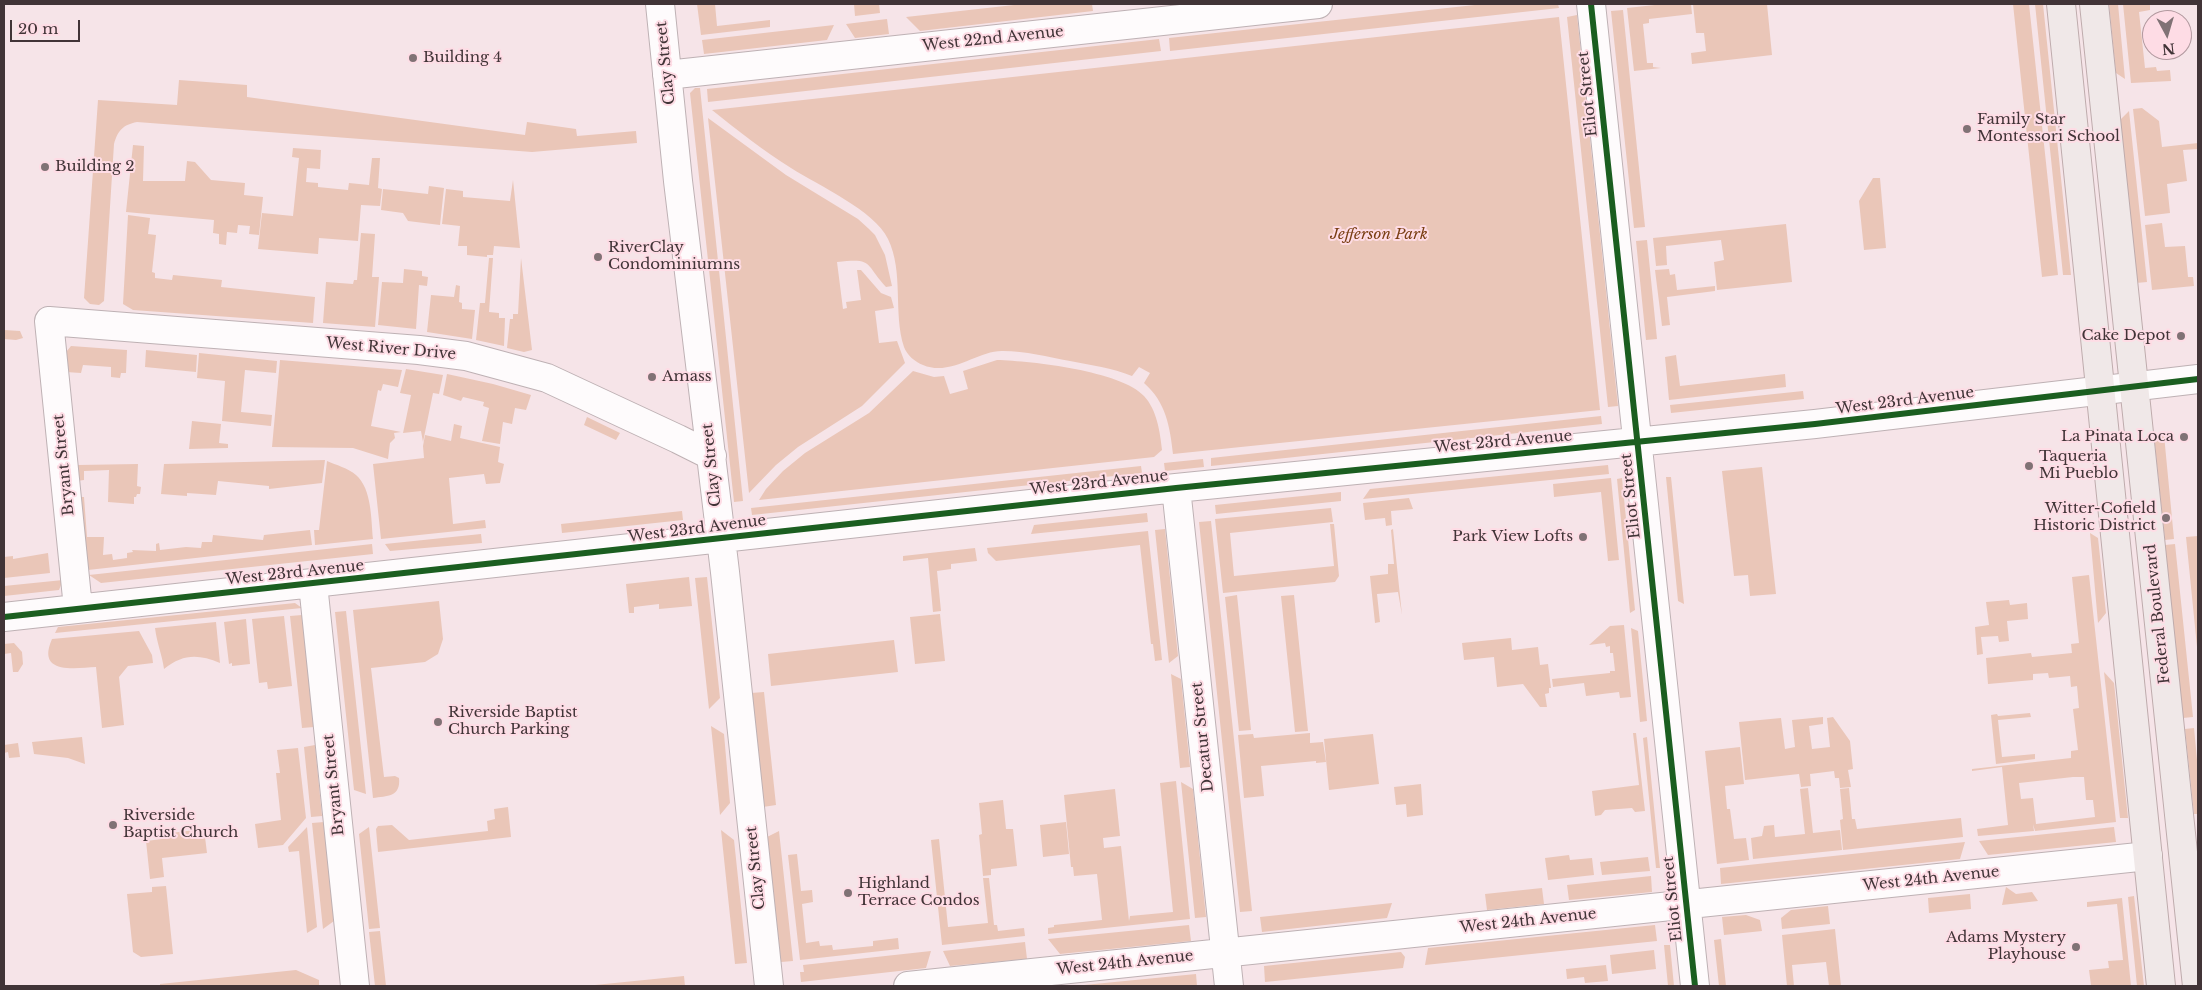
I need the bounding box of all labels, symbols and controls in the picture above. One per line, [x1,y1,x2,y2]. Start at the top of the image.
scale bar [12,10,82,42]
north arrow [2142,10,2192,60]
text: 20 m [18,19,58,38]
street label: Clay Street [653,20,679,106]
street label: West 22nd Avenue [921,23,1065,55]
text: N [2161,39,2176,59]
place label: Building 4 [423,49,502,67]
street label: Eliot Street [1575,50,1601,138]
marker: Building 4 [407,52,419,64]
place label: Family Star Montessori School [1977,111,2120,146]
marker: Family Star Montessori School [1961,123,1973,135]
place label: Building 2 [55,158,135,176]
marker: Building 2 [39,161,51,173]
park label: Jefferson Park [1330,226,1428,244]
place label: RiverClay Condominiumns [608,239,740,274]
marker: RiverClay Condominiumns [592,251,604,263]
place label: Cake Depot [2082,327,2171,345]
marker: Cake Depot [2175,330,2187,342]
street label: West River Drive [325,334,457,364]
place label: Amass [662,368,712,386]
marker: Amass [646,371,658,383]
street label: West 23rd Avenue [1835,384,1975,418]
street label: Bryant Street [50,413,78,517]
street label: Clay Street [699,422,725,508]
street label: West 23rd Avenue [1433,427,1573,457]
place label: La Pinata Loca [2061,428,2174,446]
marker: La Pinata Loca [2178,431,2190,443]
place label: Taqueria Mi Pueblo [2039,448,2118,483]
street label: Eliot Street [1618,452,1644,540]
marker: Taqueria Mi Pueblo [2023,460,2035,472]
street label: West 23rd Avenue [1029,467,1169,499]
place label: Witter-Cofield Historic District [2033,500,2156,535]
street label: West 23rd Avenue [627,512,767,546]
marker: Witter-Cofield Historic District [2160,512,2172,524]
place label: Park View Lofts [1452,528,1573,546]
marker: Park View Lofts [1577,531,1589,543]
street label: Federal Boulevard [2142,543,2174,685]
street label: West 23rd Avenue [225,557,365,589]
street label: Decatur Street [1188,681,1218,793]
place label: Riverside Baptist Church Parking [448,704,578,739]
marker: Riverside Baptist Church Parking [432,716,444,728]
street label: Bryant Street [320,733,348,837]
place label: Riverside Baptist Church [123,807,238,842]
marker: Riverside Baptist Church [107,819,119,831]
street label: Clay Street [743,825,769,911]
street label: Eliot Street [1660,855,1686,943]
street label: West 24th Avenue [1862,863,2000,895]
place label: Highland Terrace Condos [858,875,980,910]
marker: Highland Terrace Condos [842,887,854,899]
street label: West 24th Avenue [1459,905,1597,937]
place label: Adams Mystery Playhouse [1946,929,2066,964]
marker: Adams Mystery Playhouse [2070,941,2082,953]
street label: West 24th Avenue [1056,947,1194,979]

